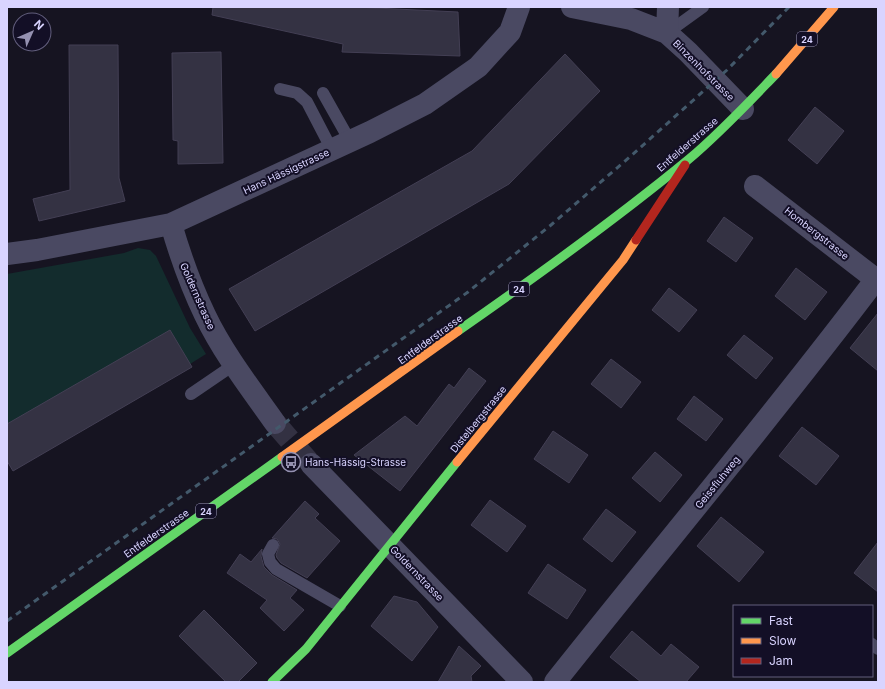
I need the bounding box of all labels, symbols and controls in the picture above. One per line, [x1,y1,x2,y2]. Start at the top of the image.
north arrow [12,12,52,52]
text: N [31,17,47,33]
road number: 24 [797,32,817,46]
street label: Binzenhofstrasse [671,37,737,103]
street label: Entfelderstrasse [654,114,720,174]
street label: Hans Hässigstrasse [241,146,331,196]
street label: Hombergstrasse [782,204,852,262]
street label: Goldernstrasse [178,261,218,331]
road number: 24 [509,282,529,296]
street label: Entfelderstrasse [395,312,465,366]
street label: Distelbergstrasse [447,383,509,455]
bus stop icon: Hans-Hässig-Strasse [280,451,302,473]
street label: Geissfluhweg [692,453,742,511]
place label: Hans-Hässig-Strasse [305,456,406,468]
road number: 24 [196,504,216,518]
street label: Entfelderstrasse [121,506,191,560]
street label: Goldernstrasse [388,543,446,603]
legend [733,605,873,677]
text: Fast [769,613,793,628]
text: Slow [769,633,797,648]
text: Jam [769,653,793,668]

